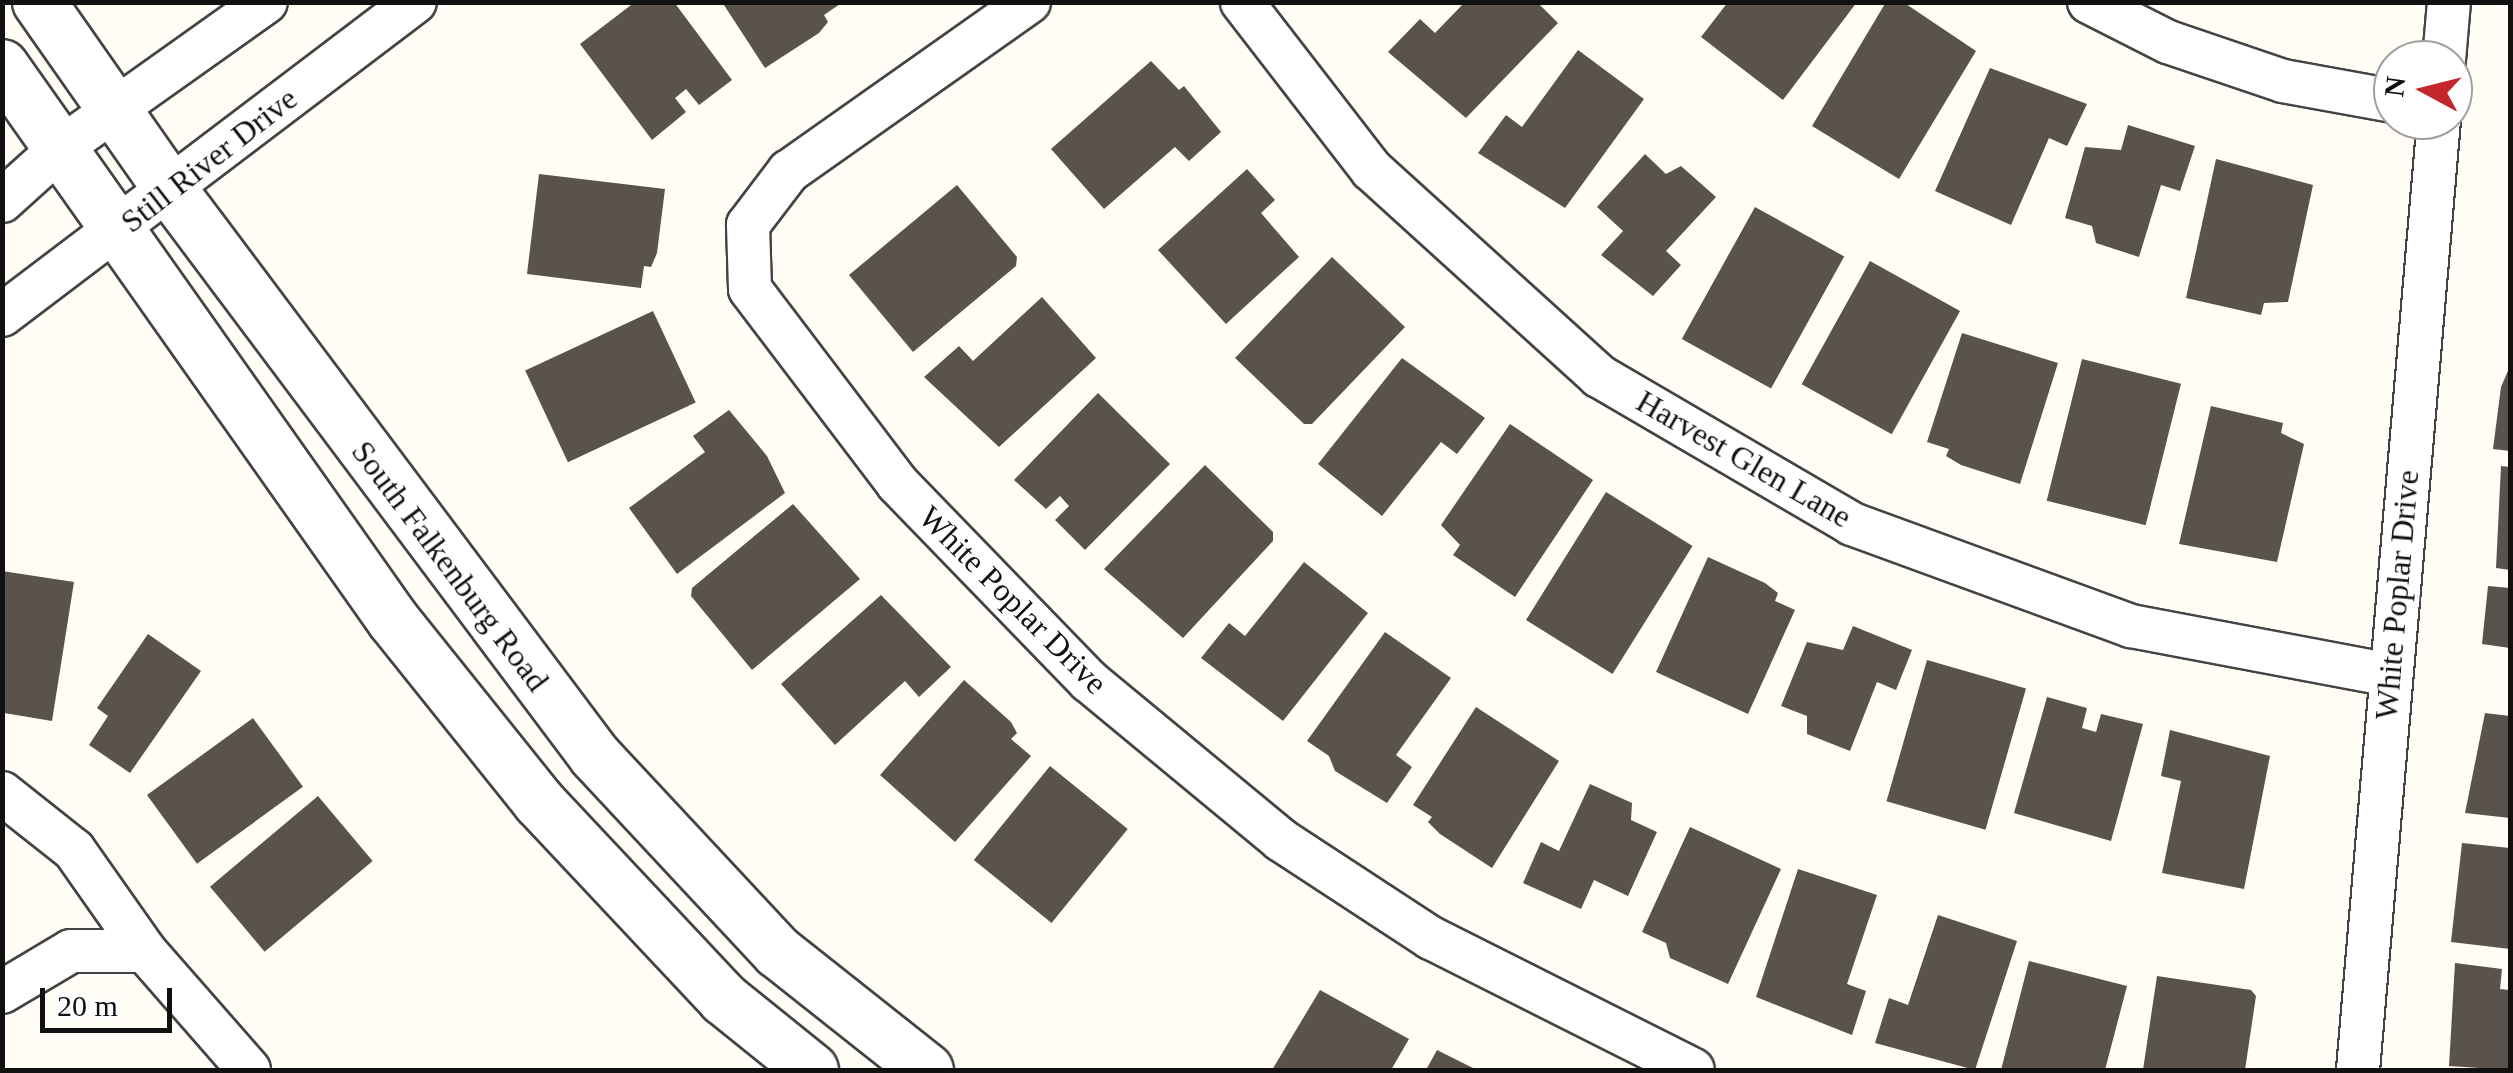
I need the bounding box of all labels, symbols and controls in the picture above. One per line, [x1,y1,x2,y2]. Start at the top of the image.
north arrow [2373,40,2473,140]
text: N [2378,75,2411,98]
street label: Still River Drive [113,79,305,241]
street label: Harvest Glen Lane [1630,382,1858,536]
street label: South Falkenburg Road [343,433,557,699]
street label: White Poplar Drive [2367,469,2427,721]
street label: White Poplar Drive [911,498,1115,702]
scale bar [45,968,178,1030]
text: 20 m [57,989,118,1022]

